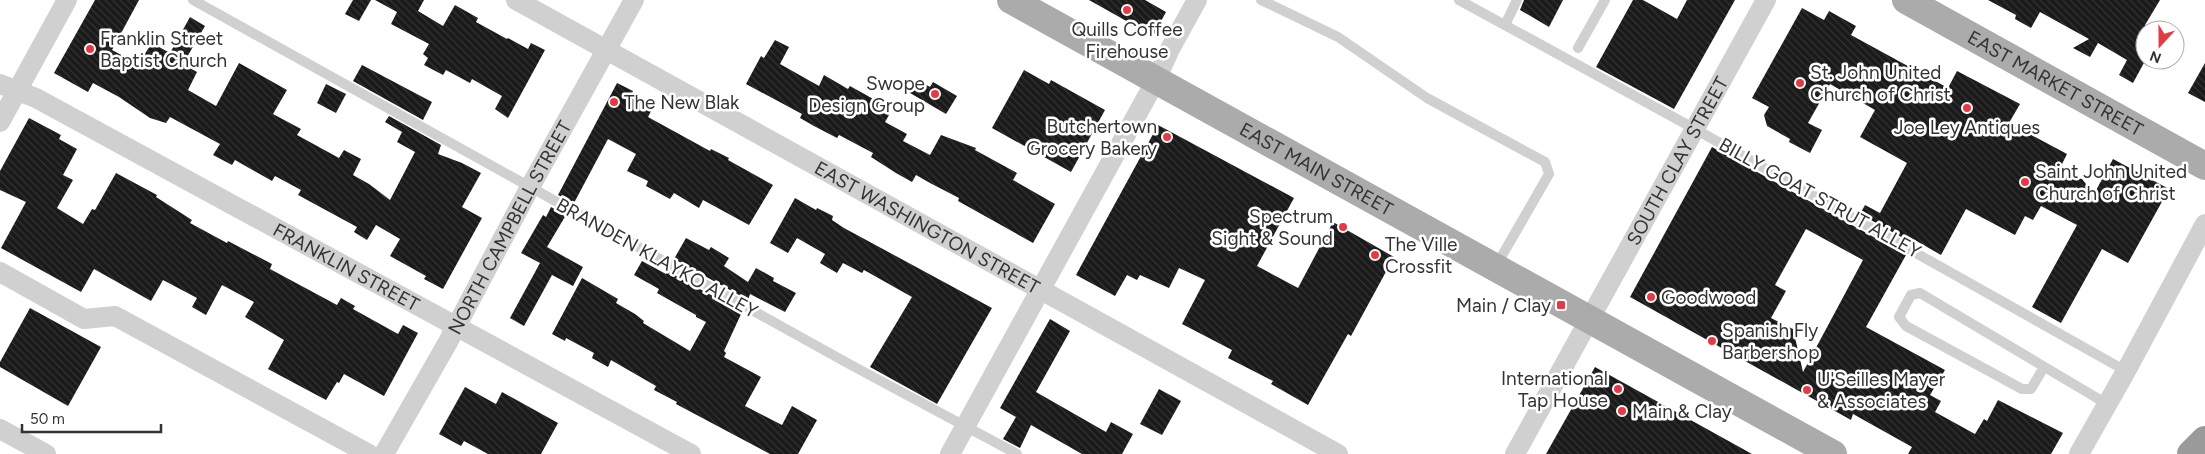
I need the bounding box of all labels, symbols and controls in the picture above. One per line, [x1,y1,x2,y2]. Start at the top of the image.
marker: Quills Coffee Firehouse [1121,4,1133,16]
place label: Quills Coffee Firehouse [1071,18,1183,63]
north arrow [2135,20,2185,70]
street label: EAST MARKET STREET [1964,25,2148,141]
place label: Franklin Street Baptist Church [100,27,227,72]
marker: Franklin Street Baptist Church [84,43,96,55]
text: N [2147,47,2164,67]
place label: St. John United Church of Christ [1810,61,1951,106]
place label: Swope Design Group [808,72,925,117]
street label: SOUTH CLAY STREET [1621,72,1733,249]
marker: St. John United Church of Christ [1794,77,1806,89]
marker: Swope Design Group [929,88,941,100]
place label: The New Blak [624,91,740,114]
marker: The New Blak [608,96,620,108]
marker: Joe Ley Antiques [1961,102,1973,114]
place label: Butchertown Grocery Bakery [1026,115,1157,160]
street label: NORTH CAMPBELL STREET [443,116,576,338]
place label: Joe Ley Antiques [1894,116,2040,139]
street label: EAST MAIN STREET [1236,117,1398,221]
marker: Butchertown Grocery Bakery [1161,131,1173,143]
street label: BILLY GOAT STRUT ALLEY [1715,133,1925,263]
street label: EAST WASHINGTON STREET [811,156,1044,299]
place label: Saint John United Church of Christ [2035,160,2187,205]
marker: Saint John United Church of Christ [2019,176,2031,188]
street label: BRANDEN KLAYKO ALLEY [552,193,762,323]
place label: Spectrum Sight & Sound [1211,205,1333,250]
street label: FRANKLIN STREET [269,218,424,316]
marker: Spectrum Sight & Sound [1337,221,1349,233]
place label: The Ville Crossfit [1385,233,1457,278]
marker: The Ville Crossfit [1369,249,1381,261]
place label: Goodwood [1661,286,1756,309]
marker: Goodwood [1645,291,1657,303]
place label: Main / Clay [1456,294,1551,317]
marker: Main / Clay [1555,299,1567,311]
place label: Spanish Fly Barbershop [1722,319,1819,364]
marker: Spanish Fly Barbershop [1706,335,1718,347]
place label: International Tap House [1501,367,1608,412]
place label: U'Seilles Mayer & Associates [1817,368,1946,413]
marker: International Tap House [1612,383,1624,395]
marker: U'Seilles Mayer & Associates [1801,384,1813,396]
place label: Main & Clay [1632,400,1732,423]
scale bar [22,402,161,434]
marker: Main & Clay [1616,405,1628,417]
text: 50 m [30,410,65,428]

